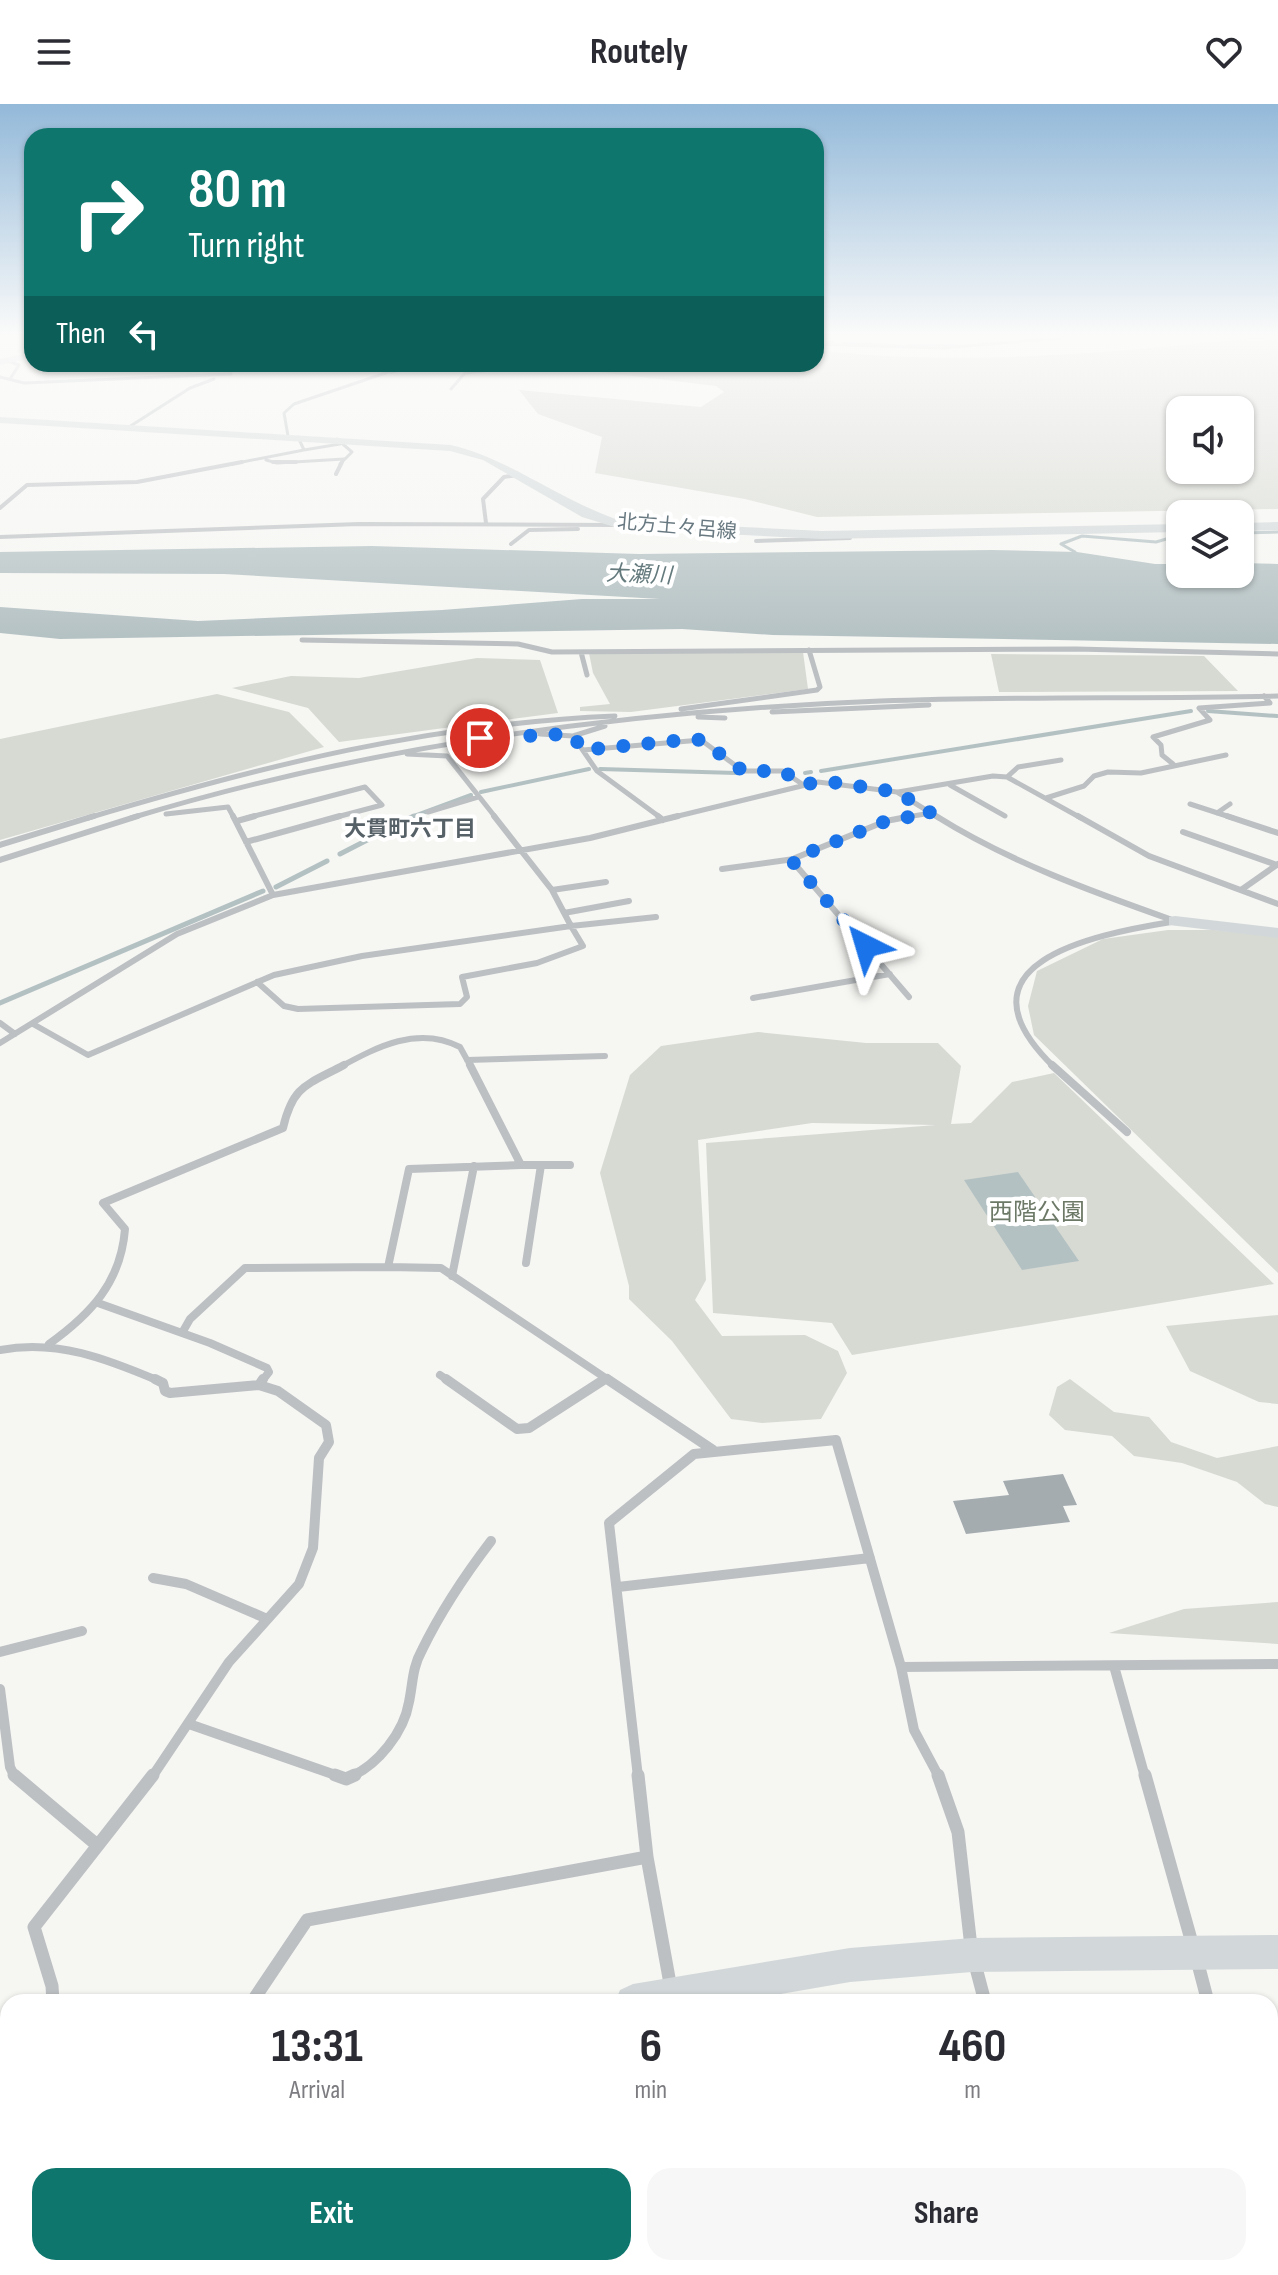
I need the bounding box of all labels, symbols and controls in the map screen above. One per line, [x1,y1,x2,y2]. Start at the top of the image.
icon: menu [32,30,76,74]
icon: heart [1202,30,1246,74]
text: Routely [590,31,688,74]
text: 80 m [188,157,287,224]
icon: right [56,160,160,264]
text: Turn right [188,225,305,268]
icon: left [122,312,166,356]
text: Then [56,316,106,352]
map controls [1166,396,1254,588]
button: sound [1166,396,1254,484]
button: layers [1166,500,1254,588]
street label: 北方土々呂線 [616,510,738,544]
water label: 大瀬川 [606,560,674,590]
pin [446,704,514,772]
icon: arrive [458,716,502,760]
district label: 大貫町六丁目 [344,816,476,843]
position arrow [824,904,908,988]
park label: 西階公園 [989,1198,1085,1227]
text: 13:31 [272,2018,363,2075]
text: 6 [639,2018,662,2075]
text: 460 [939,2018,1006,2075]
text: Arrival [289,2075,345,2106]
text: min [634,2075,667,2106]
text: m [964,2075,981,2106]
button: Exit [32,2168,631,2260]
button: Share [647,2168,1246,2260]

